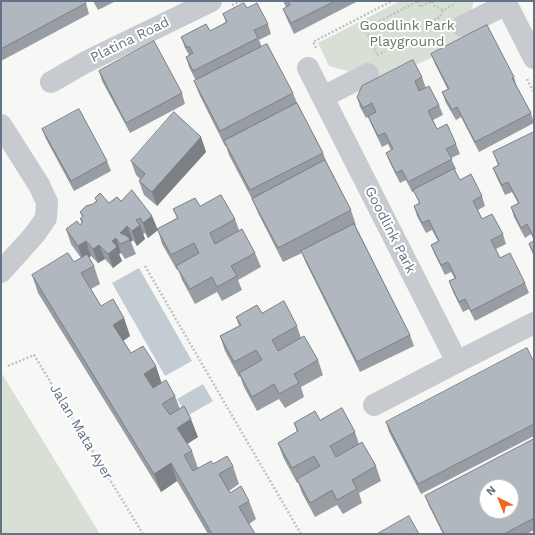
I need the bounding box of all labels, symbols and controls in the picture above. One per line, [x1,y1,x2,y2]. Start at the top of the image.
street label: Platina Road [88,14,172,66]
park label: Goodlink Park Playground [359,18,455,50]
street label: Goodlink Park [361,184,419,276]
street label: Jalan Mata Ayer [46,381,116,483]
north arrow [479,479,519,519]
text: N [484,483,499,498]

